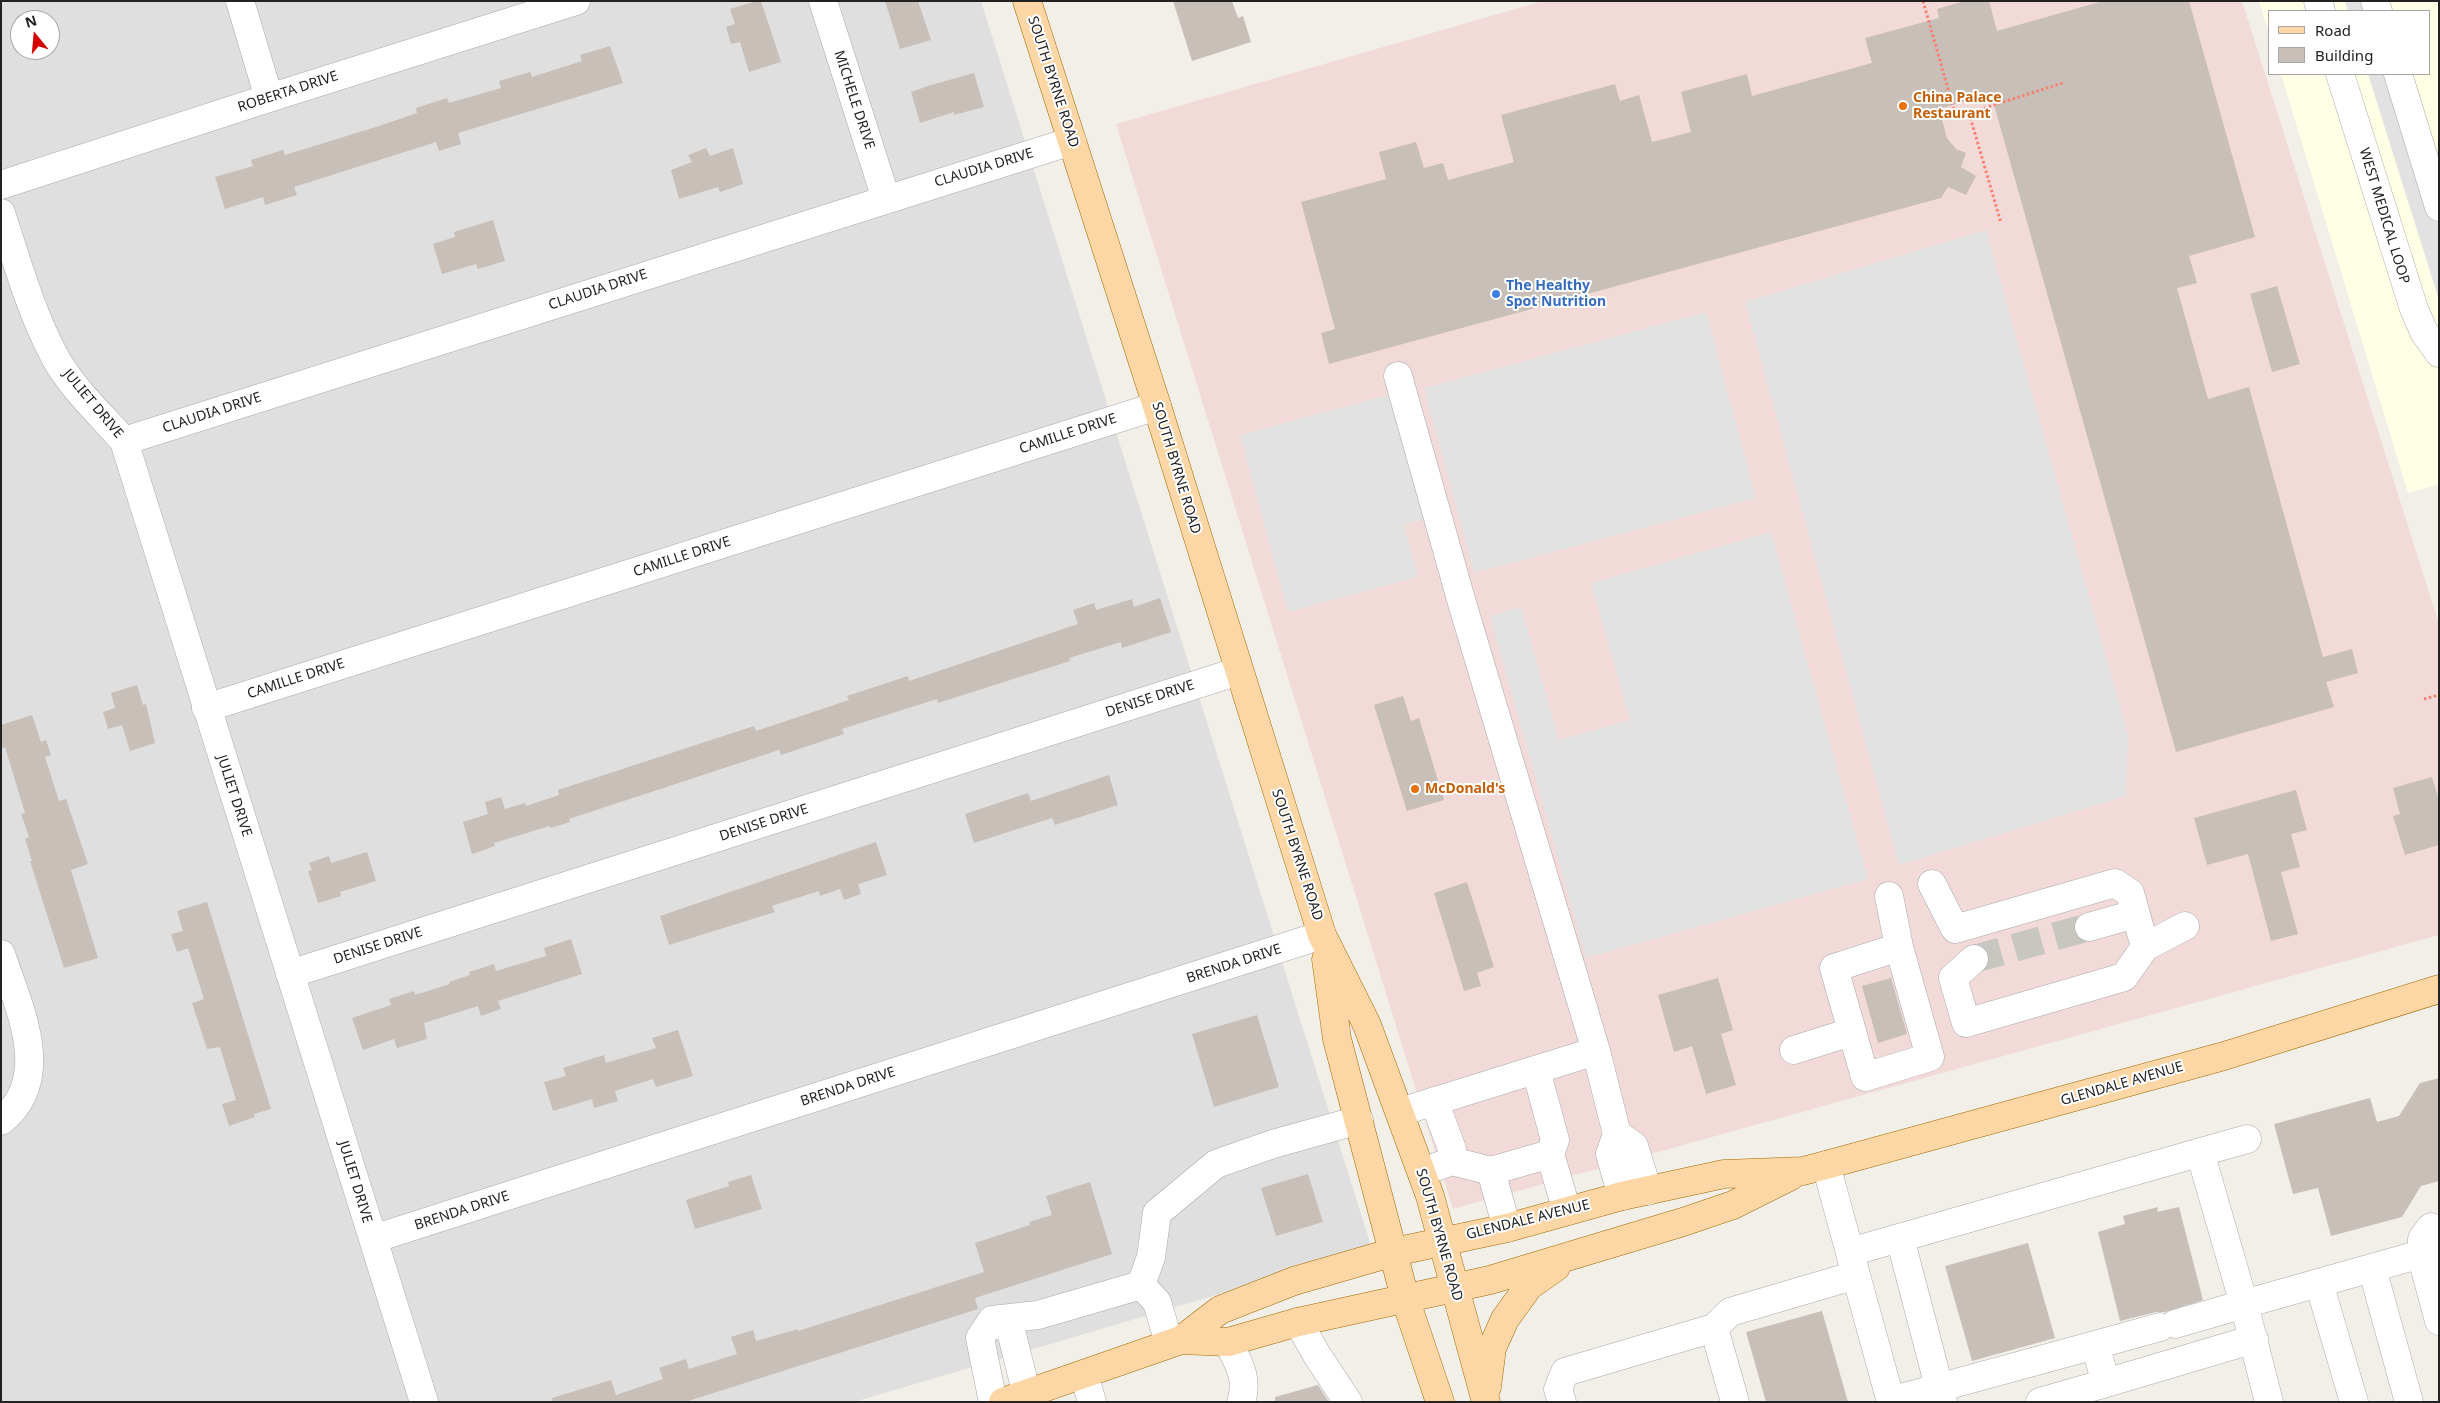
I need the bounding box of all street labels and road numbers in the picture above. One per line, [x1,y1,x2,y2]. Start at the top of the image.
street label: SOUTH BYRNE ROAD [1024,14,1082,150]
street label: MICHELE DRIVE [830,48,878,152]
street label: ROBERTA DRIVE [236,68,340,116]
street label: CLAUDIA DRIVE [932,145,1036,191]
street label: WEST MEDICAL LOOP [2355,146,2413,286]
street label: CLAUDIA DRIVE [547,266,649,314]
street label: JULIET DRIVE [59,366,127,442]
street label: CLAUDIA DRIVE [161,389,263,437]
street label: SOUTH BYRNE ROAD [1148,400,1204,536]
street label: CAMILLE DRIVE [1017,410,1119,458]
street label: CAMILLE DRIVE [631,533,733,581]
street label: CAMILLE DRIVE [245,655,347,703]
street label: DENISE DRIVE [1103,677,1197,721]
street label: JULIET DRIVE [213,753,255,839]
street label: SOUTH BYRNE ROAD [1268,787,1326,923]
street label: DENISE DRIVE [717,801,811,845]
street label: DENISE DRIVE [331,924,425,968]
street label: BRENDA DRIVE [1185,941,1283,987]
street label: GLENDALE AVENUE [2059,1058,2185,1110]
street label: BRENDA DRIVE [799,1064,897,1110]
street label: JULIET DRIVE [335,1139,375,1225]
street label: SOUTH BYRNE ROAD [1412,1167,1466,1303]
street label: BRENDA DRIVE [413,1188,511,1234]
street label: GLENDALE AVENUE [1464,1197,1592,1243]

